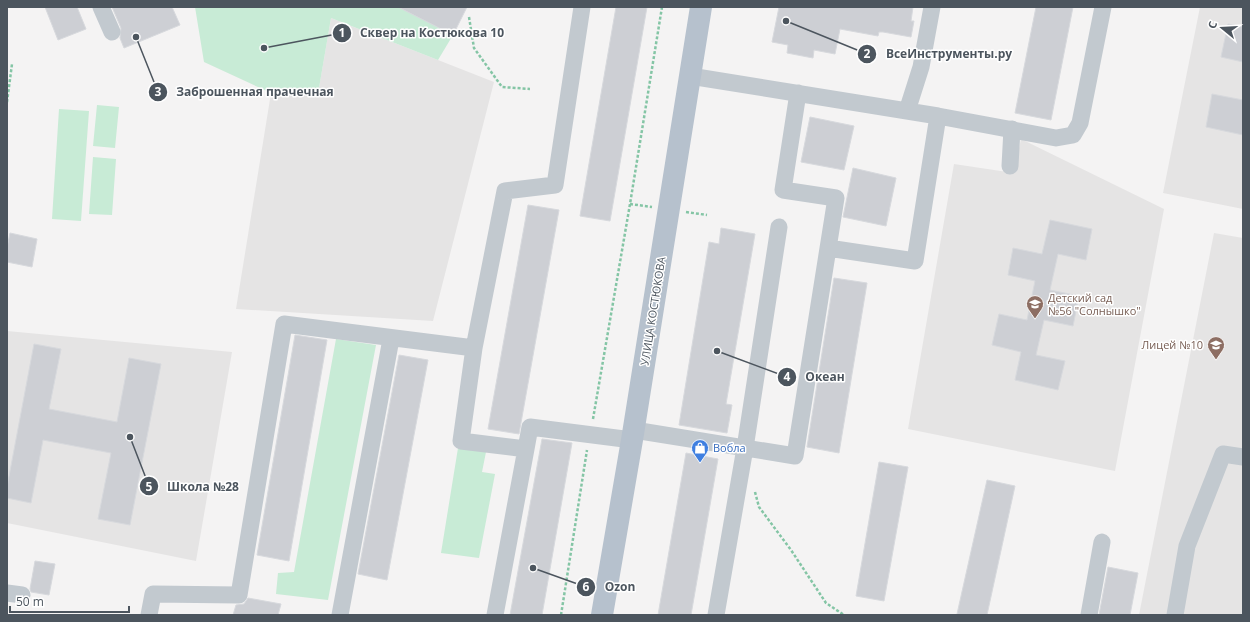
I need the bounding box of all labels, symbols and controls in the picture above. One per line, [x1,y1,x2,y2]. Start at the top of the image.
north arrow [1202,8,1242,48]
text: С [1204,19,1220,30]
callout: Сквер на Костюкова 10 [332,21,512,45]
text: 1 [339,24,345,41]
text: Сквер на Костюкова 10 [360,24,504,41]
callout: ВсеИнструменты.ру [857,42,1020,66]
text: 2 [864,45,871,62]
text: ВсеИнструменты.ру [886,45,1012,62]
callout: Заброшенная прачечная [148,80,342,104]
text: 3 [155,83,162,100]
text: Заброшенная прачечная [176,83,334,100]
street label: УЛИЦА КОСТЮКОВА [637,255,669,366]
place label: Детский сад №56 "Солнышко" [1048,290,1141,318]
school or university icon: Детский сад №56 "Солнышко" [1025,294,1045,319]
school or university icon: Лицей №10 [1206,335,1226,360]
place label: Лицей №10 [1142,337,1203,352]
callout: Океан [777,365,852,389]
text: 4 [784,368,791,385]
text: Океан [805,368,845,385]
shop icon: Вобла [690,438,710,463]
place label: Вобла [713,440,746,455]
callout: Школа №28 [139,474,247,498]
text: 5 [146,478,153,495]
text: Школа №28 [167,478,239,495]
callout: Ozon [576,575,643,599]
text: 6 [583,578,590,595]
text: Ozon [605,578,635,595]
scale bar [10,588,129,614]
text: 50 m [16,593,44,610]

